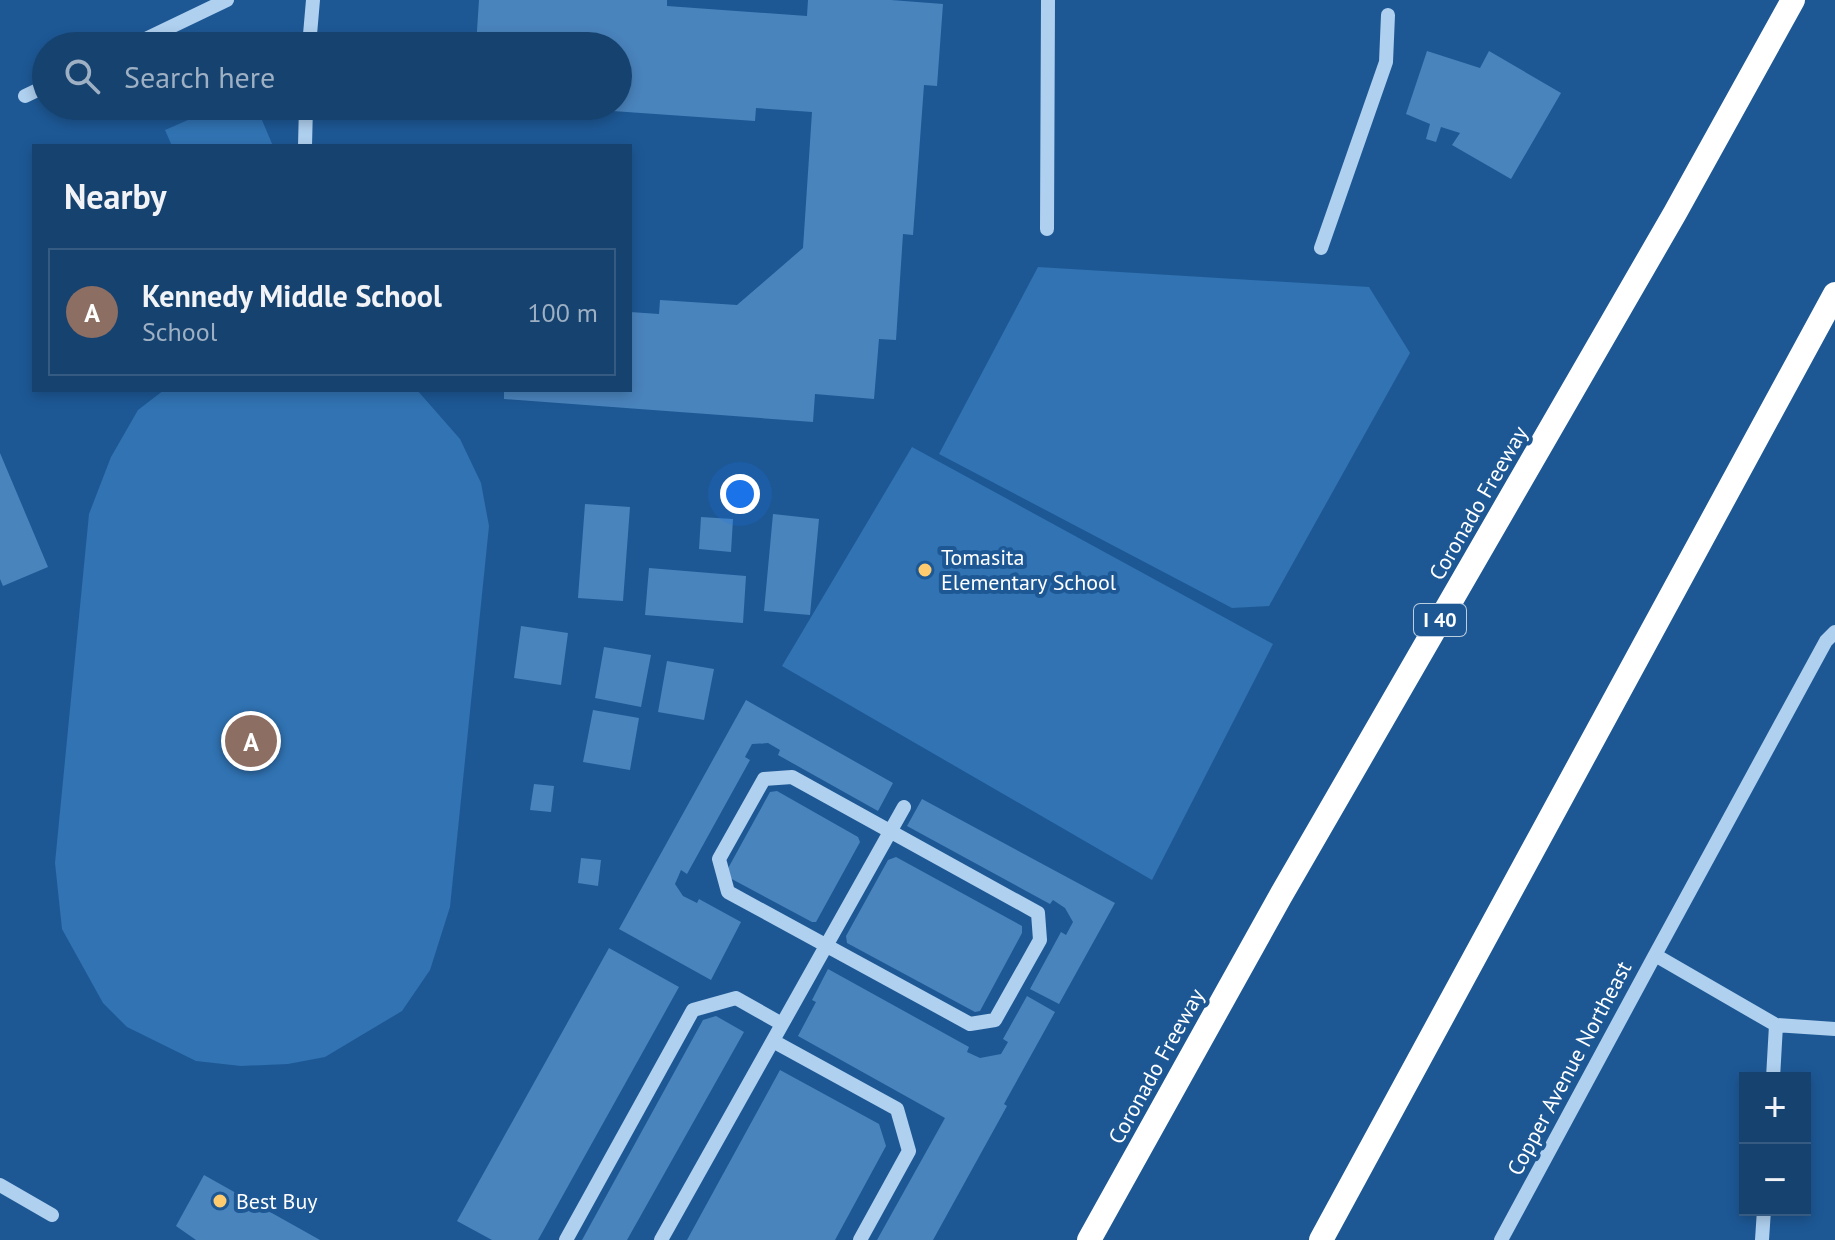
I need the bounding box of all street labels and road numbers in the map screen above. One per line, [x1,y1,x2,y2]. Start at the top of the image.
street label: Coronado Freeway [1423,420,1534,585]
road number: I 40 [1414,604,1466,636]
street label: Copper Avenue Northeast [1501,956,1638,1180]
street label: Coronado Freeway [1102,983,1211,1149]

